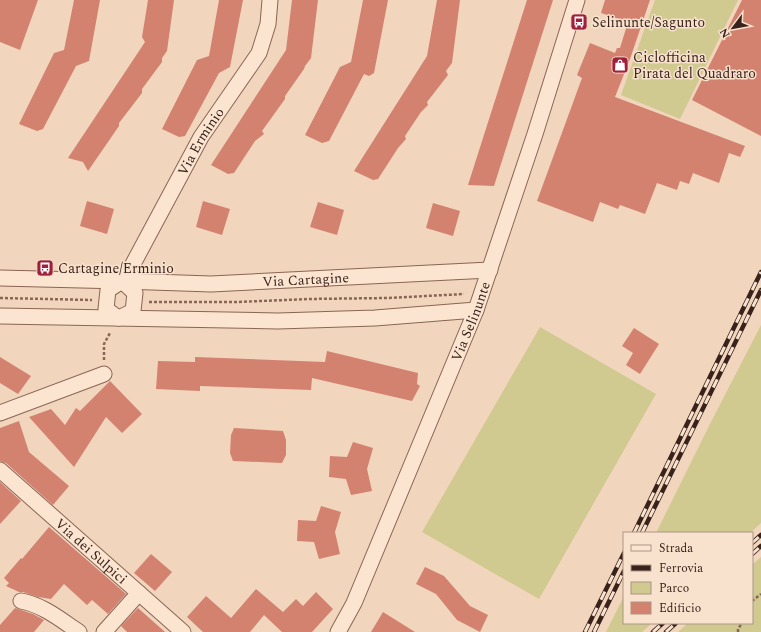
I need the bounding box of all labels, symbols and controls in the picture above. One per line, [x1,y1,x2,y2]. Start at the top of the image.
north arrow [713,8,753,48]
bus stop icon: Selinunte/Sagunto [569,12,589,32]
place label: Selinunte/Sagunto [592,12,705,33]
text: N [715,25,735,41]
place label: Ciclofficina Pirata del Quadraro [633,47,756,84]
shop icon: Ciclofficina Pirata del Quadraro [610,55,630,75]
street label: Via Erminio [172,103,229,179]
bus stop icon: Cartagine/Erminio [35,258,55,278]
place label: Cartagine/Erminio [58,258,174,279]
street label: Via Cartagine [262,267,350,292]
street label: Via Selinunte [445,278,495,364]
street label: Via dei Sulpici [51,513,132,589]
legend [623,532,753,624]
text: Strada [659,539,693,558]
text: Ferrovia [659,559,703,578]
text: Parco [659,579,689,598]
text: Edificio [659,599,701,618]

